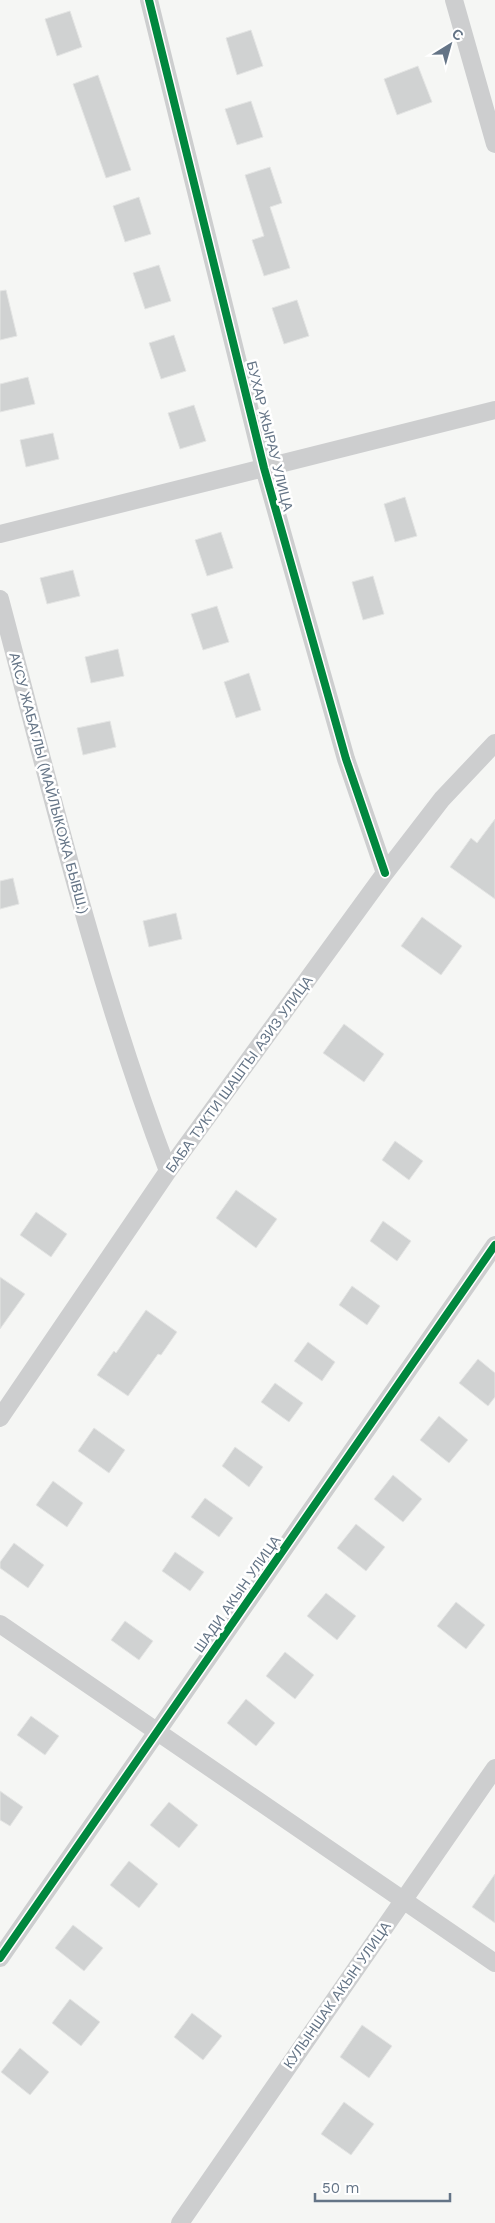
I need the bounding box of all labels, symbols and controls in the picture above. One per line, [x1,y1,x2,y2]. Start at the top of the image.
north arrow [425,20,475,70]
text: С [449,25,467,44]
street label: БУХАР ЖЫРАУ УЛИЦА [244,359,297,513]
street label: АКСУ ЖАБАГЛЫ (МАЙЛЫКОЖА БЫВШ.) [6,650,93,915]
street label: БАБА ТУКТИ ШАШТЫ АЗИЗ УЛИЦА [162,972,316,1175]
street label: ШАДИ АКЫН УЛИЦА [191,1532,284,1656]
street label: КУЛЫНШАК АКЫН УЛИЦА [280,1918,394,2072]
scale bar [315,2170,450,2202]
text: 50 m [322,2179,359,2197]

